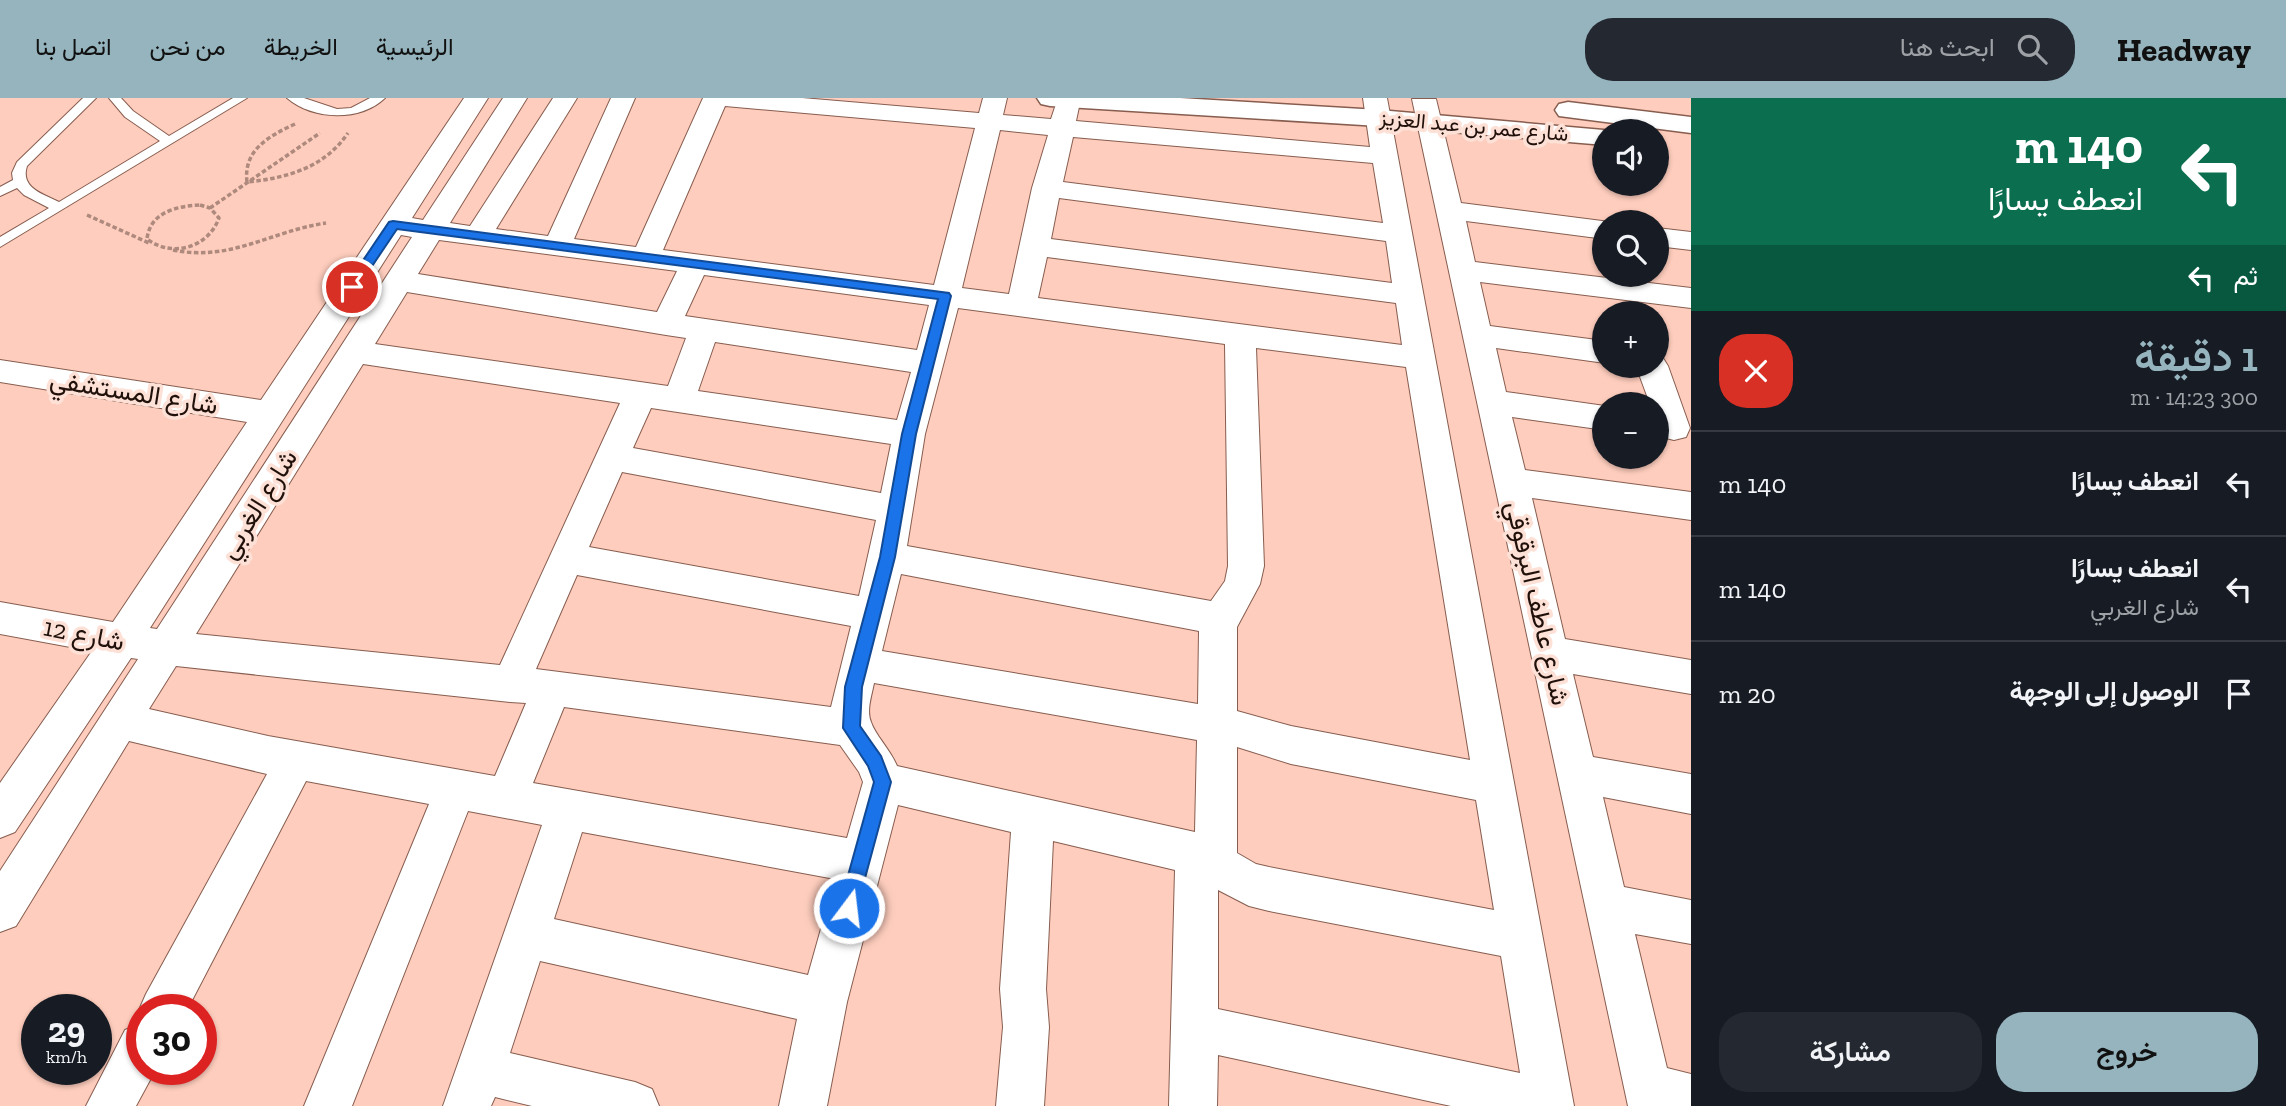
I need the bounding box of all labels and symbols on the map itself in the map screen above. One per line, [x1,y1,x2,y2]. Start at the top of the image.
street label: شارع عمر بن عبد العزيز [1377,105,1570,148]
pin [322,257,382,317]
street label: شارع المستشفي [47,363,220,426]
street label: شارع الغربي [212,443,308,567]
street label: شارع عاطف البرقوقي [1494,498,1577,709]
street label: شارع 12 [41,611,127,659]
position arrow [812,871,886,945]
speed limit sign: 30 [126,994,217,1085]

